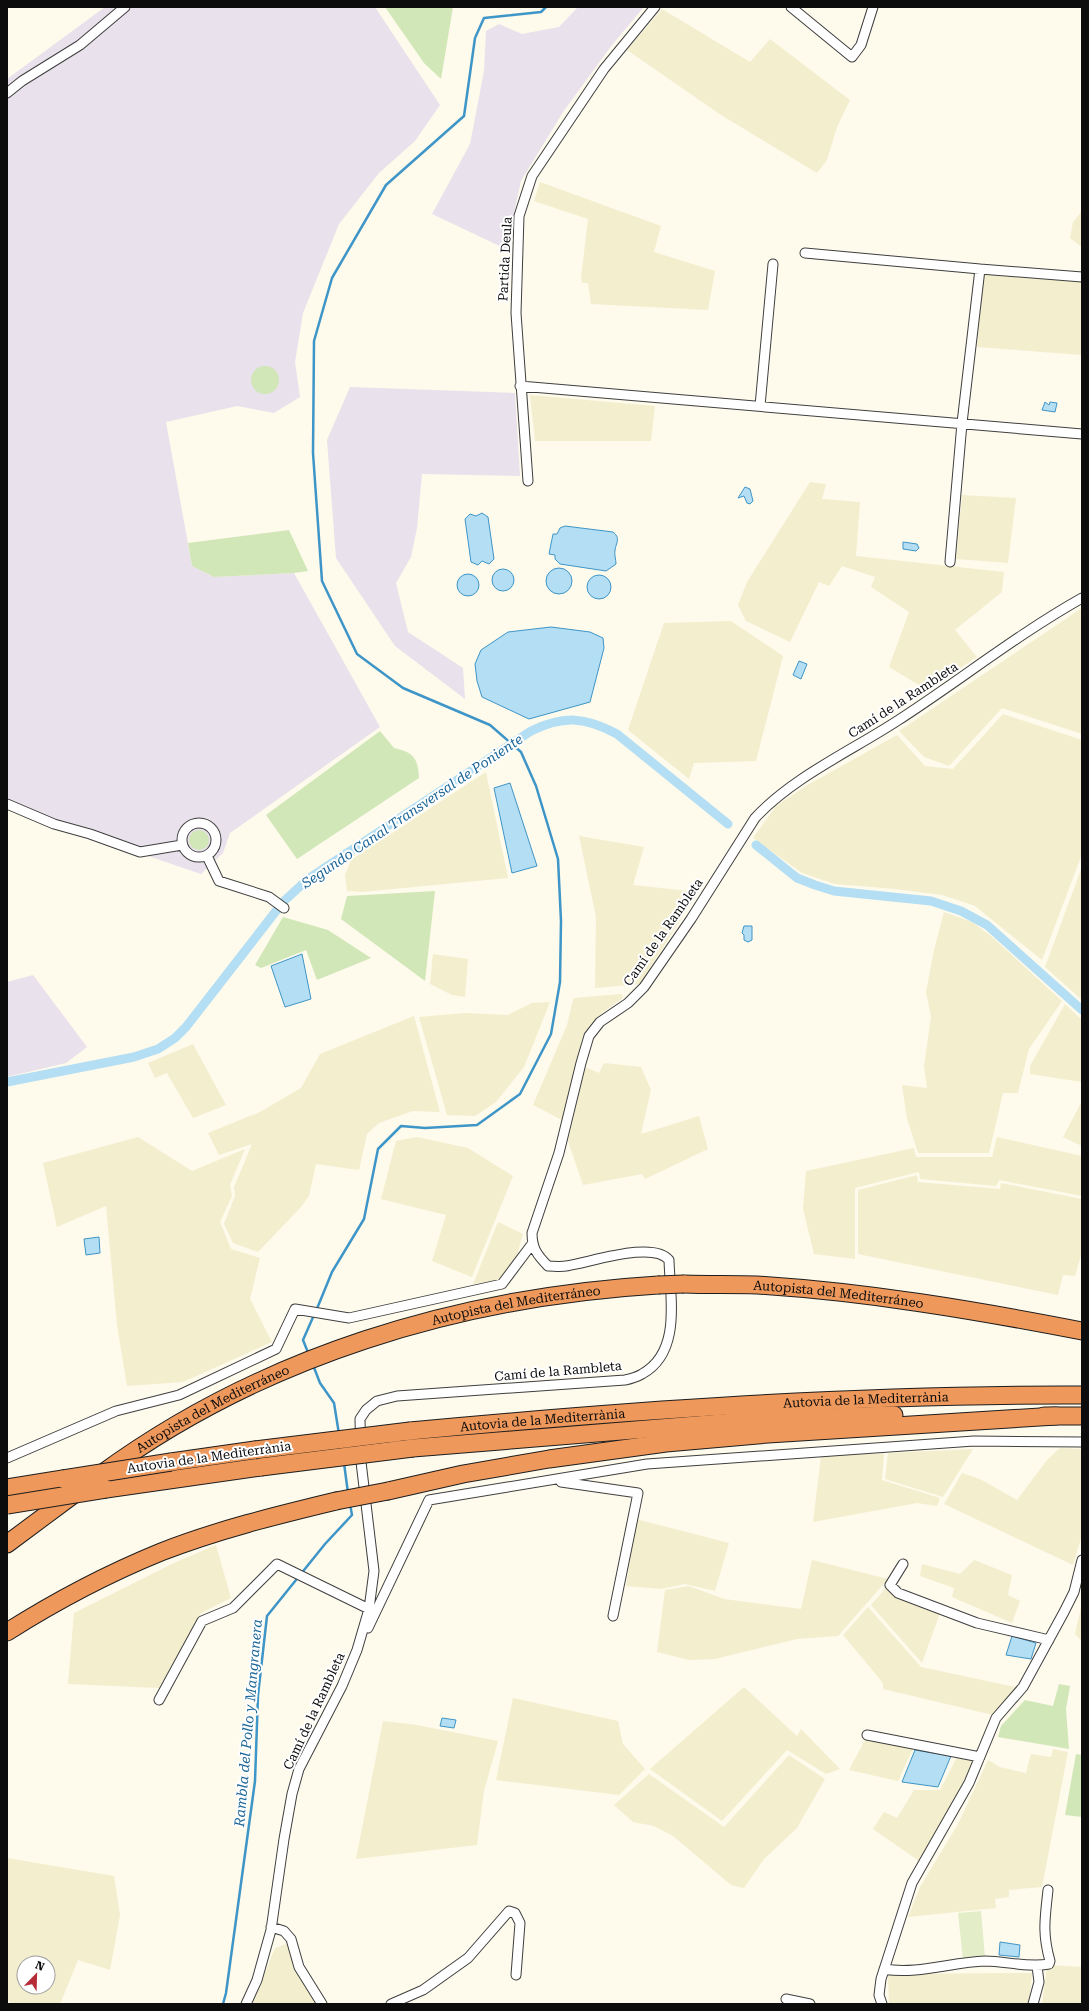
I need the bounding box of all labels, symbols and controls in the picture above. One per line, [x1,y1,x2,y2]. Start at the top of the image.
street label: Partida Deula [495,216,515,302]
street label: Camí de la Rambleta [845,659,961,741]
water label: Segundo Canal Transversal de Poniente [298,731,526,892]
street label: Camí de la Rambleta [620,875,706,989]
street label: Autopista del Mediterráneo [753,1277,925,1311]
street label: Autopista del Mediterráneo [430,1282,601,1328]
street label: Camí de la Rambleta [494,1358,622,1384]
street label: Autopista del Mediterráneo [133,1362,291,1455]
street label: Autovia de la Mediterrània [783,1389,949,1410]
street label: Autovia de la Mediterrània [459,1405,626,1434]
street label: Autovia de la Mediterrània [126,1438,292,1476]
water label: Rambla del Pollo y Mangranera [231,1619,265,1828]
street label: Camí de la Rambleta [280,1650,348,1772]
north arrow [16,1955,56,1995]
text: N [33,1959,47,1974]

